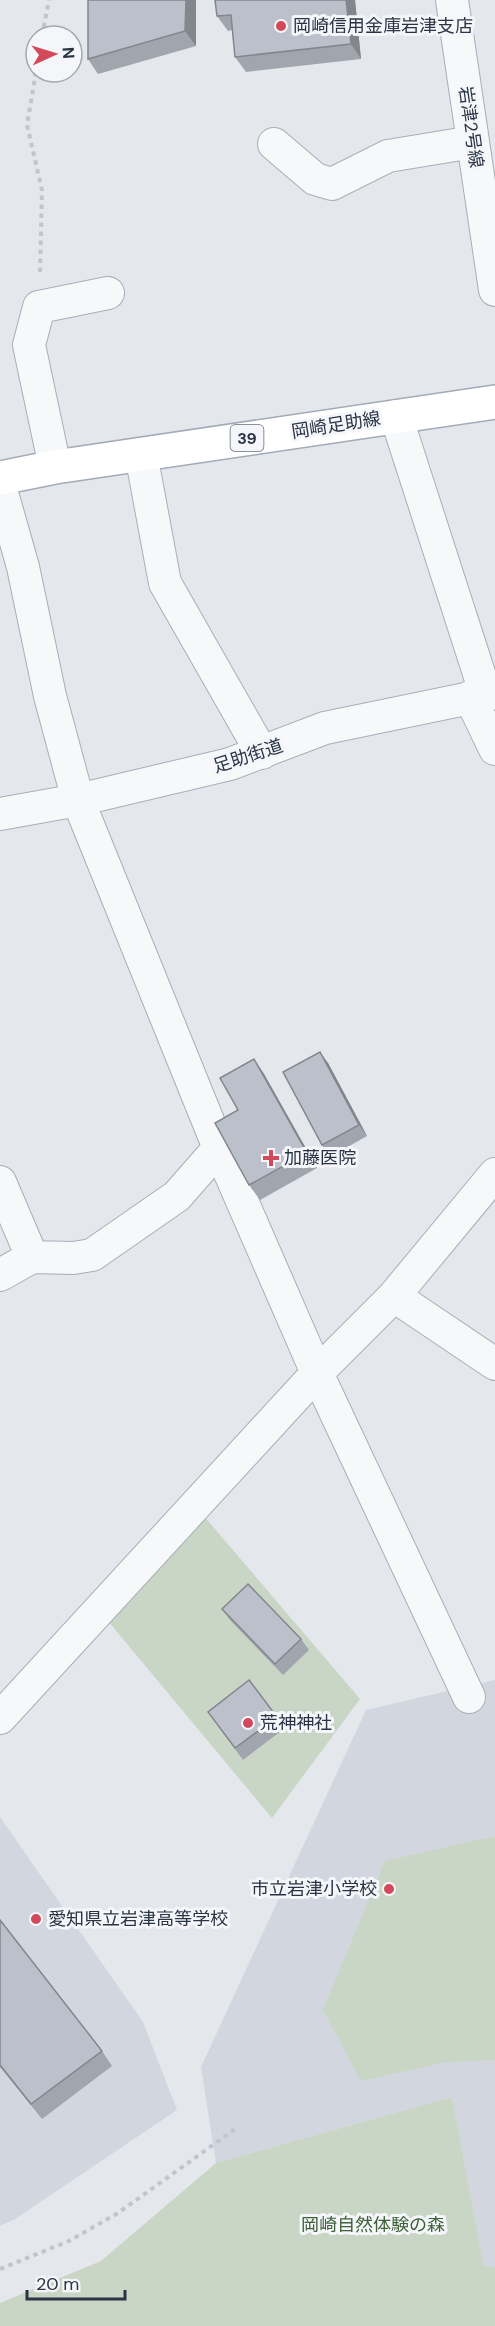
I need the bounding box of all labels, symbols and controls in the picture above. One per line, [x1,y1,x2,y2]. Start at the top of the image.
place label: 岡崎信用金庫岩津支店 [293,14,473,38]
marker: 岡崎信用金庫岩津支店 [274,19,288,33]
north arrow [24,24,84,84]
text: N [58,46,79,60]
street label: 岩津2号線 [453,85,489,169]
street label: 岡崎足助線 [290,406,382,444]
road number: 39 [230,425,264,451]
street label: 足助街道 [210,733,286,779]
place label: 加藤医院 [284,1146,356,1170]
marker: 加藤医院 [262,1149,280,1167]
place label: 荒神神社 [260,1711,332,1735]
marker: 荒神神社 [241,1716,255,1730]
place label: 市立岩津小学校 [251,1877,377,1901]
marker: 市立岩津小学校 [382,1882,396,1896]
place label: 愛知県立岩津高等学校 [48,1907,228,1931]
marker: 愛知県立岩津高等学校 [29,1912,43,1926]
park label: 岡崎自然体験の森 [301,2213,445,2237]
scale bar [27,2263,124,2301]
text: 20 m [36,2272,79,2296]

